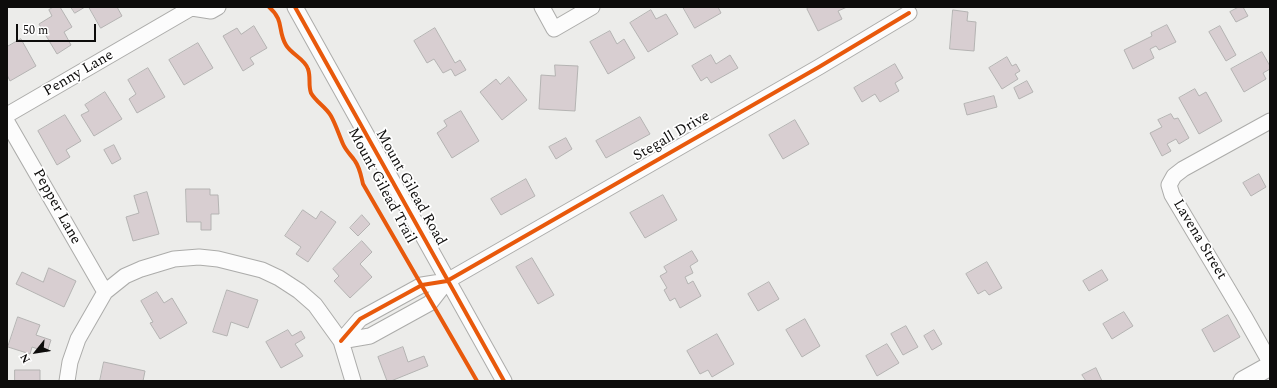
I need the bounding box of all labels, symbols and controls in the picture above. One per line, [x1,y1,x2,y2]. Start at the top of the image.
scale bar [18,16,98,42]
text: 50 m [23,21,48,40]
street label: Penny Lane [41,47,117,101]
street label: Stegall Drive [631,108,713,166]
street label: Mount Gilead Trail [343,125,419,247]
street label: Mount Gilead Road [371,127,449,249]
street label: Pepper Lane [28,166,84,248]
street label: Lavena Street [1168,197,1230,283]
north arrow [16,332,56,372]
text: N [16,350,35,366]

